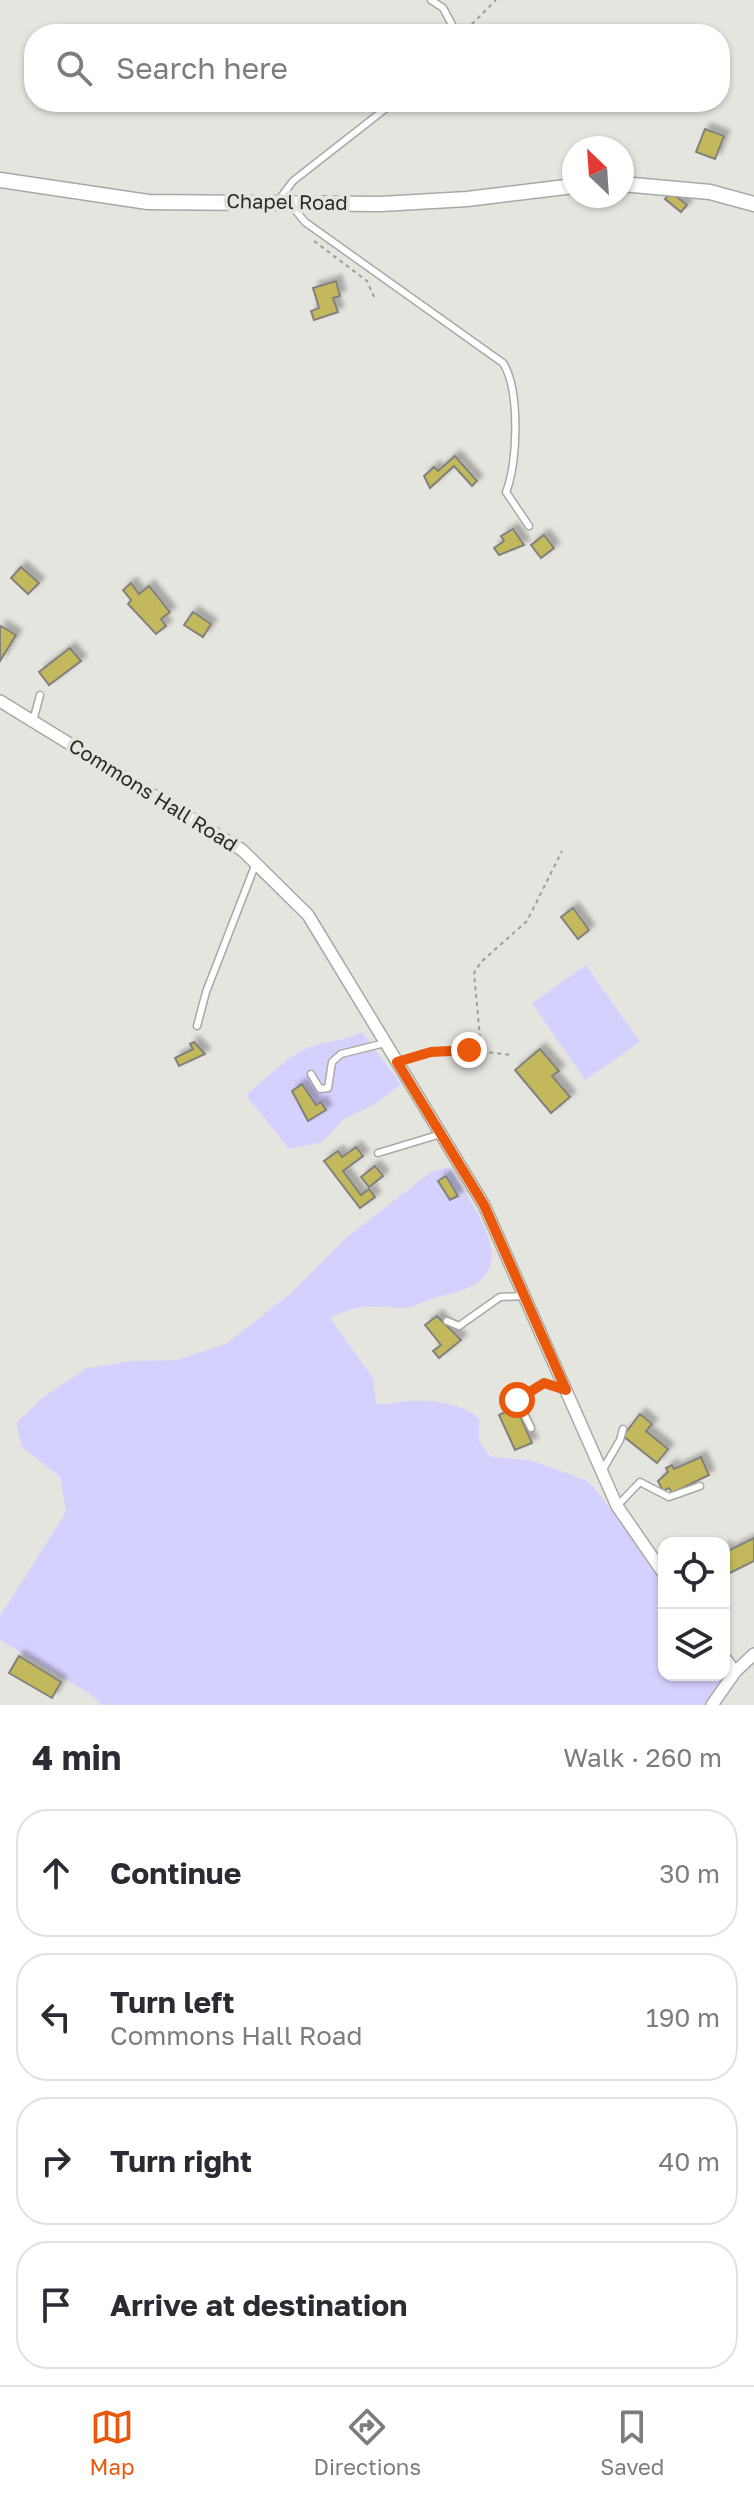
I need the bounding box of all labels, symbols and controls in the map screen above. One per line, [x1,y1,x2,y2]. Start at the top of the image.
search box [24,24,730,112]
icon: search [52,46,96,90]
text: Search here [116,50,288,86]
north arrow [562,136,634,208]
street label: Chapel Road [226,188,348,214]
street label: Commons Hall Road [65,733,242,856]
route end [451,1032,487,1068]
route start [499,1382,535,1418]
map controls [658,1537,730,1681]
button: locate [658,1537,730,1609]
button: layers [658,1609,730,1681]
text: 4 min [32,1737,121,1777]
text: Walk · 260 m [563,1742,722,1773]
icon: ahead [34,1851,78,1895]
text: Continue [110,1855,241,1891]
text: 30 m [659,1858,720,1889]
text: Turn left [110,1984,235,2020]
icon: left [34,1995,78,2039]
text: 190 m [646,2002,720,2033]
text: Commons Hall Road [110,2020,362,2051]
icon: right [34,2139,78,2183]
text: Turn right [110,2143,252,2179]
text: 40 m [659,2146,720,2177]
icon: arrive [34,2283,78,2327]
text: Arrive at destination [110,2287,407,2323]
tab: Map [90,2405,134,2480]
tab: Directions [314,2405,421,2480]
tab: Saved [600,2405,664,2480]

